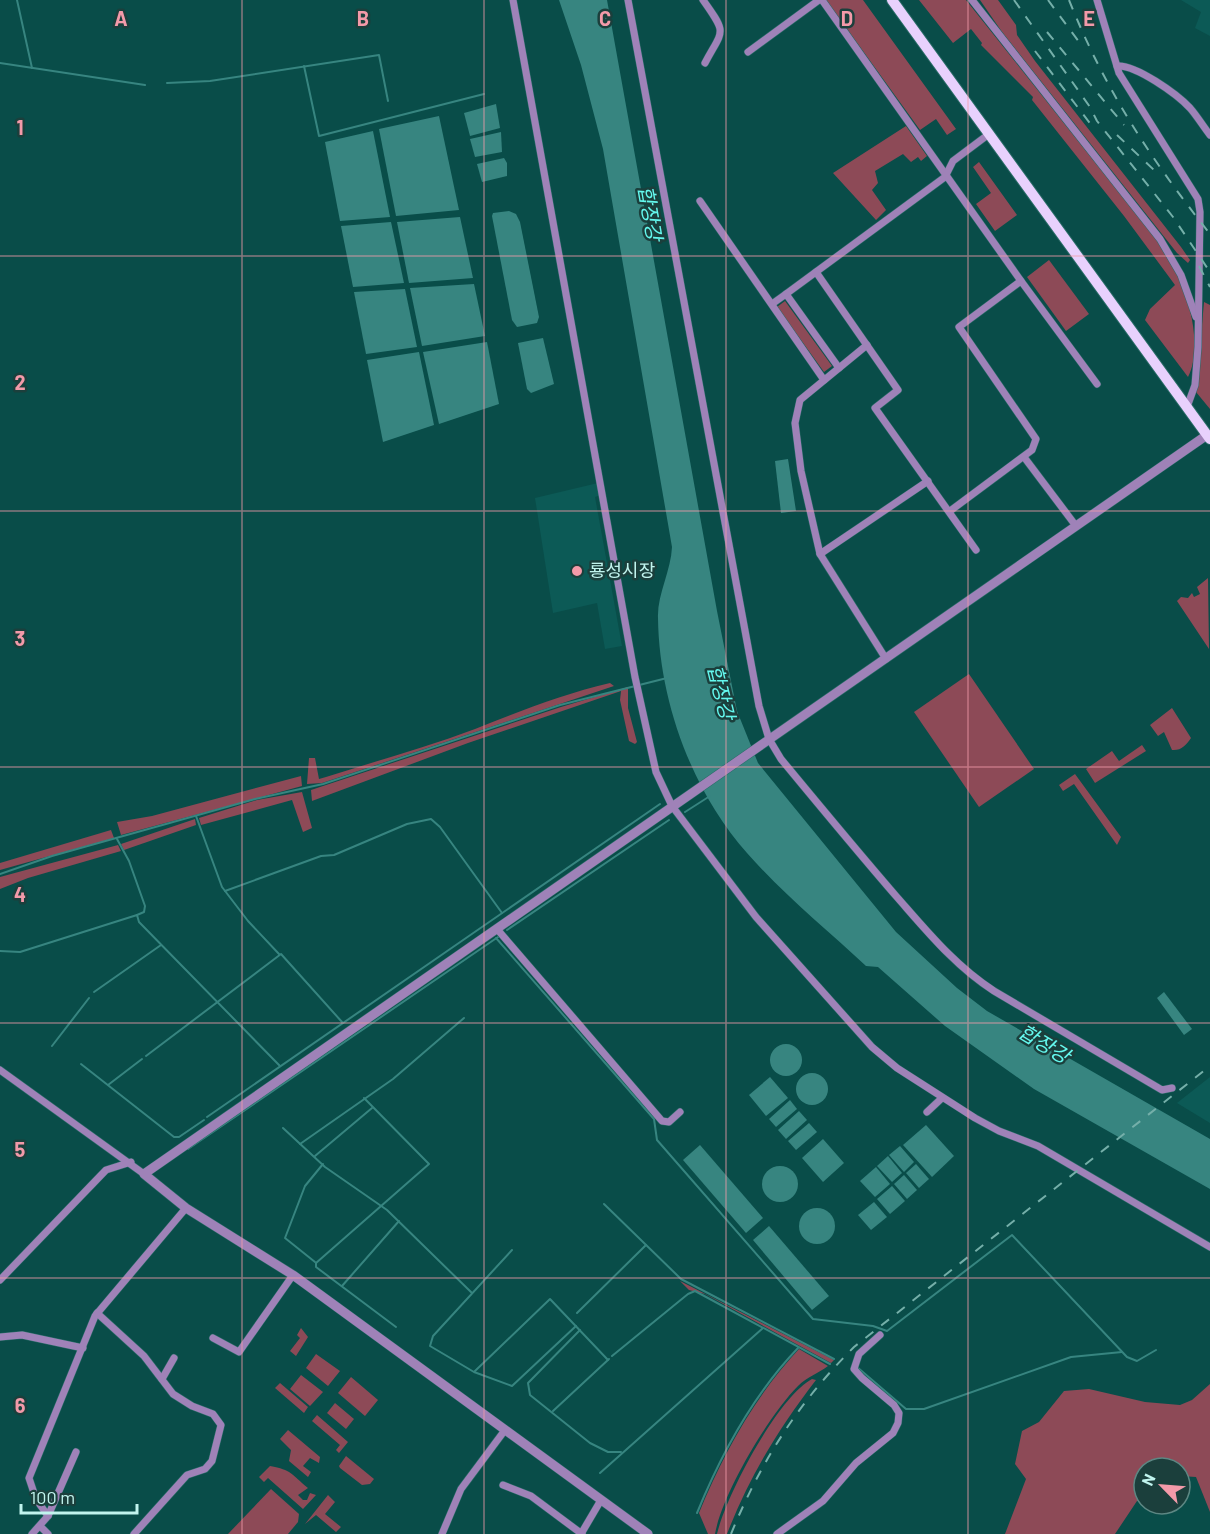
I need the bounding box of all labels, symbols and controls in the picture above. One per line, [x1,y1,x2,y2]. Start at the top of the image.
text: A [114,6,128,30]
text: B [357,6,369,30]
text: C [599,6,611,30]
text: D [841,6,853,30]
text: E [1083,6,1095,30]
text: 1 [16,115,24,139]
water label: 합장강 [634,184,668,245]
text: 2 [14,370,26,394]
place label: 룡성시장 [589,559,655,581]
marker: 룡성시장 [570,564,584,578]
text: 3 [15,626,25,650]
water label: 합장강 [704,662,741,724]
text: 4 [14,882,26,906]
water label: 합장강 [1015,1019,1077,1069]
text: 5 [15,1137,26,1161]
text: 6 [15,1393,26,1417]
north arrow [1132,1456,1192,1516]
text: N [1137,1471,1159,1488]
scale bar [21,1477,136,1515]
text: 100 m [30,1486,75,1508]

